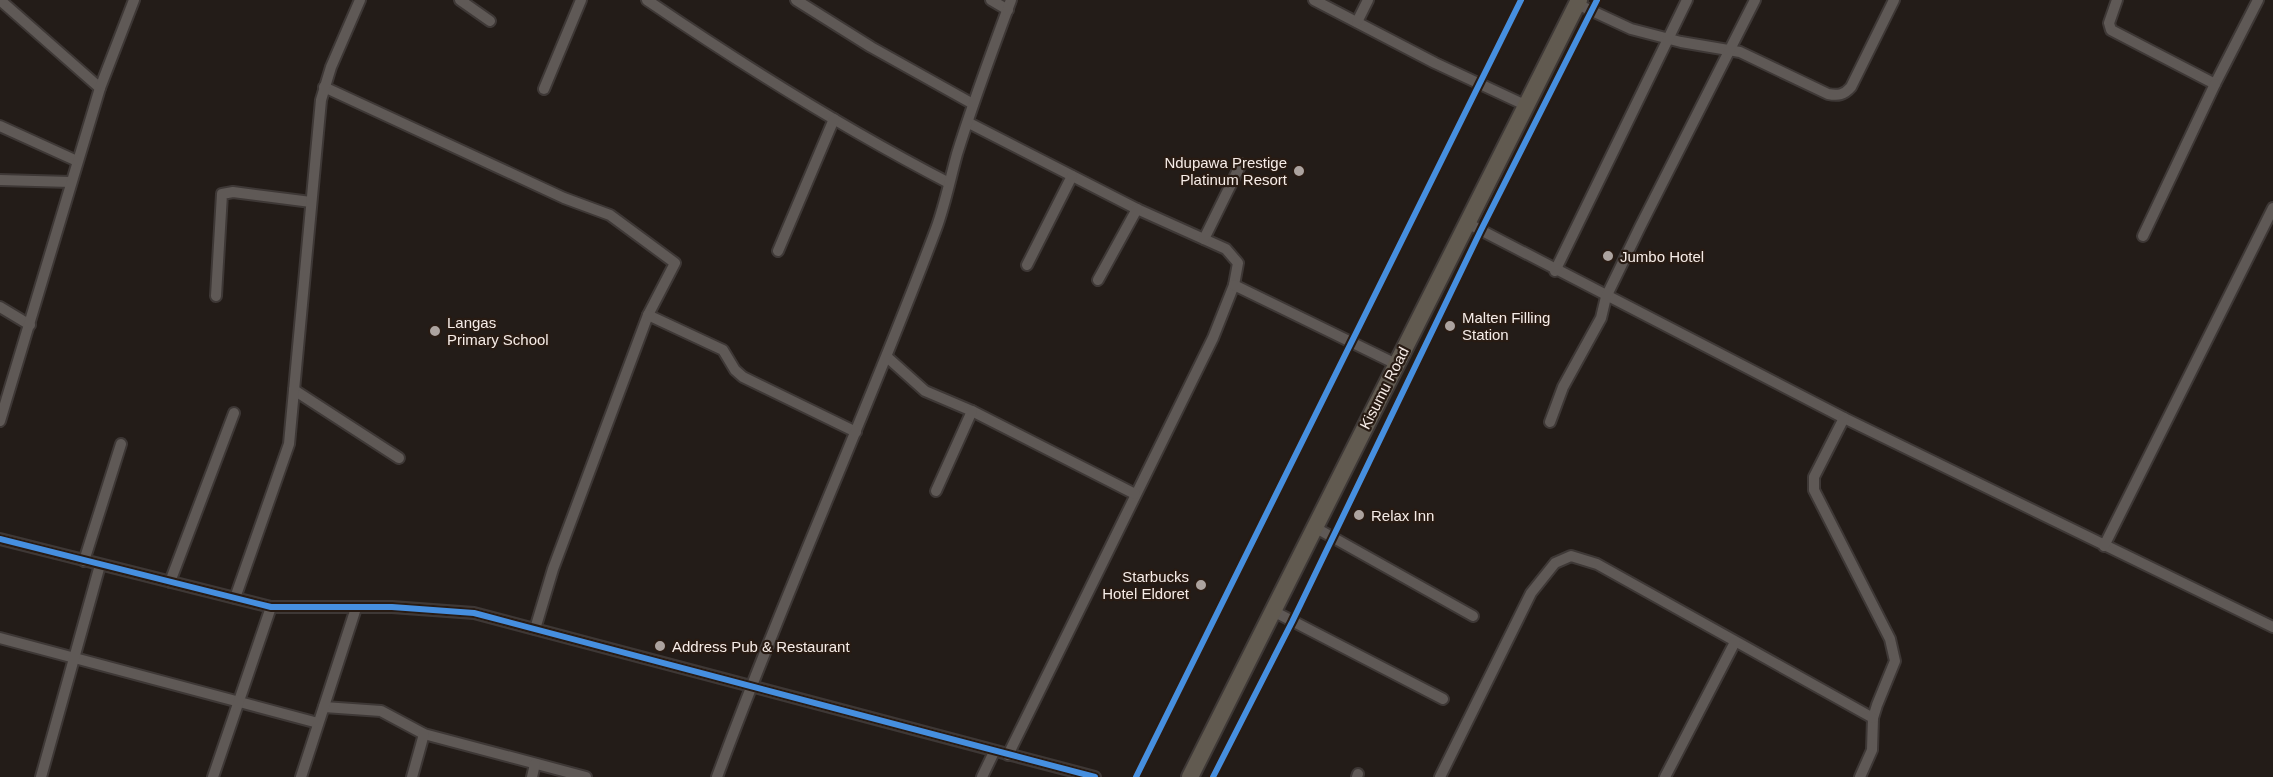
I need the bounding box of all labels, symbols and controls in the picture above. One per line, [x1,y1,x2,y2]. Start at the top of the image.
place label: Ndupawa Prestige Platinum Resort [1164,154,1288,188]
marker: Ndupawa Prestige Platinum Resort [1292,164,1306,178]
place label: Jumbo Hotel [1620,248,1704,265]
marker: Jumbo Hotel [1601,249,1615,263]
place label: Malten Filling Station [1462,309,1550,343]
place label: Langas Primary School [447,314,549,348]
marker: Malten Filling Station [1443,319,1457,333]
marker: Langas Primary School [428,324,442,338]
street label: Kisumu Road [1356,344,1412,432]
place label: Relax Inn [1371,507,1434,524]
marker: Relax Inn [1352,508,1366,522]
place label: Starbucks Hotel Eldoret [1102,568,1190,602]
marker: Starbucks Hotel Eldoret [1194,578,1208,592]
place label: Address Pub & Restaurant [672,638,850,655]
marker: Address Pub & Restaurant [653,639,667,653]

